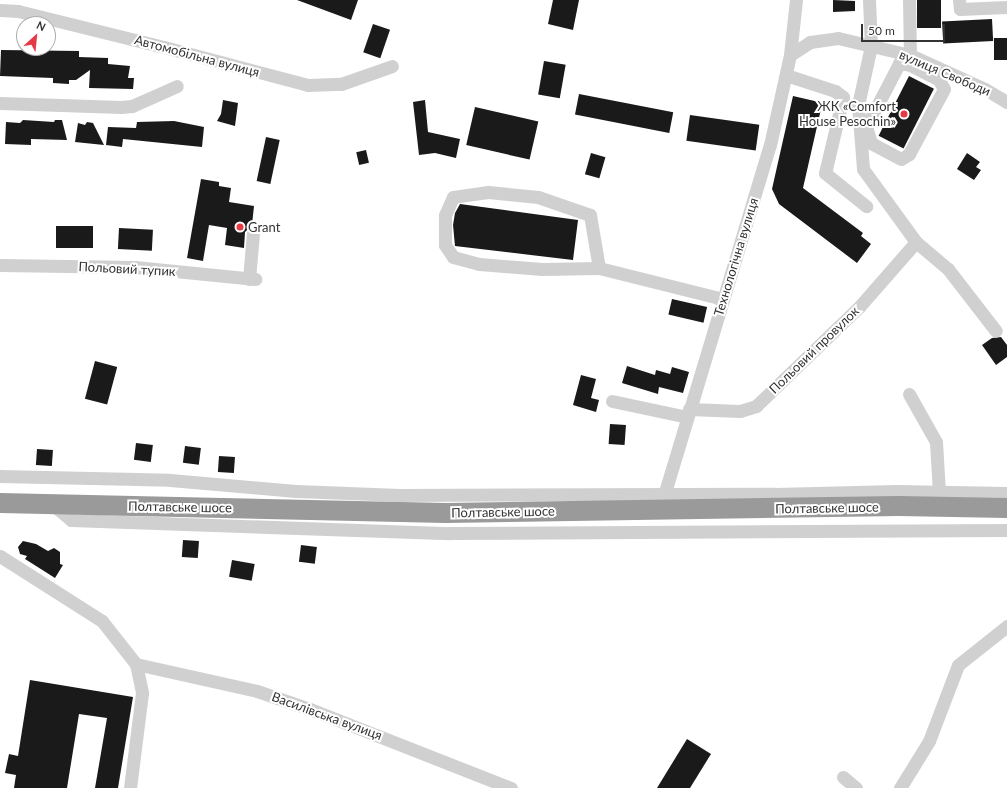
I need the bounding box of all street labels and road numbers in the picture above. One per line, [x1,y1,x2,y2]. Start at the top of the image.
street label: Автомобільна вулиця [133,32,261,80]
street label: вулиця Свободи [897,47,993,99]
street label: Технологічна вулиця [711,196,761,318]
street label: Польовий тупик [78,259,176,279]
street label: Польовий провулок [766,303,862,397]
street label: Полтавське шосе [128,498,232,516]
street label: Полтавське шосе [775,499,879,517]
street label: Полтавське шосе [451,503,555,521]
street label: Василівська вулиця [270,689,384,743]

